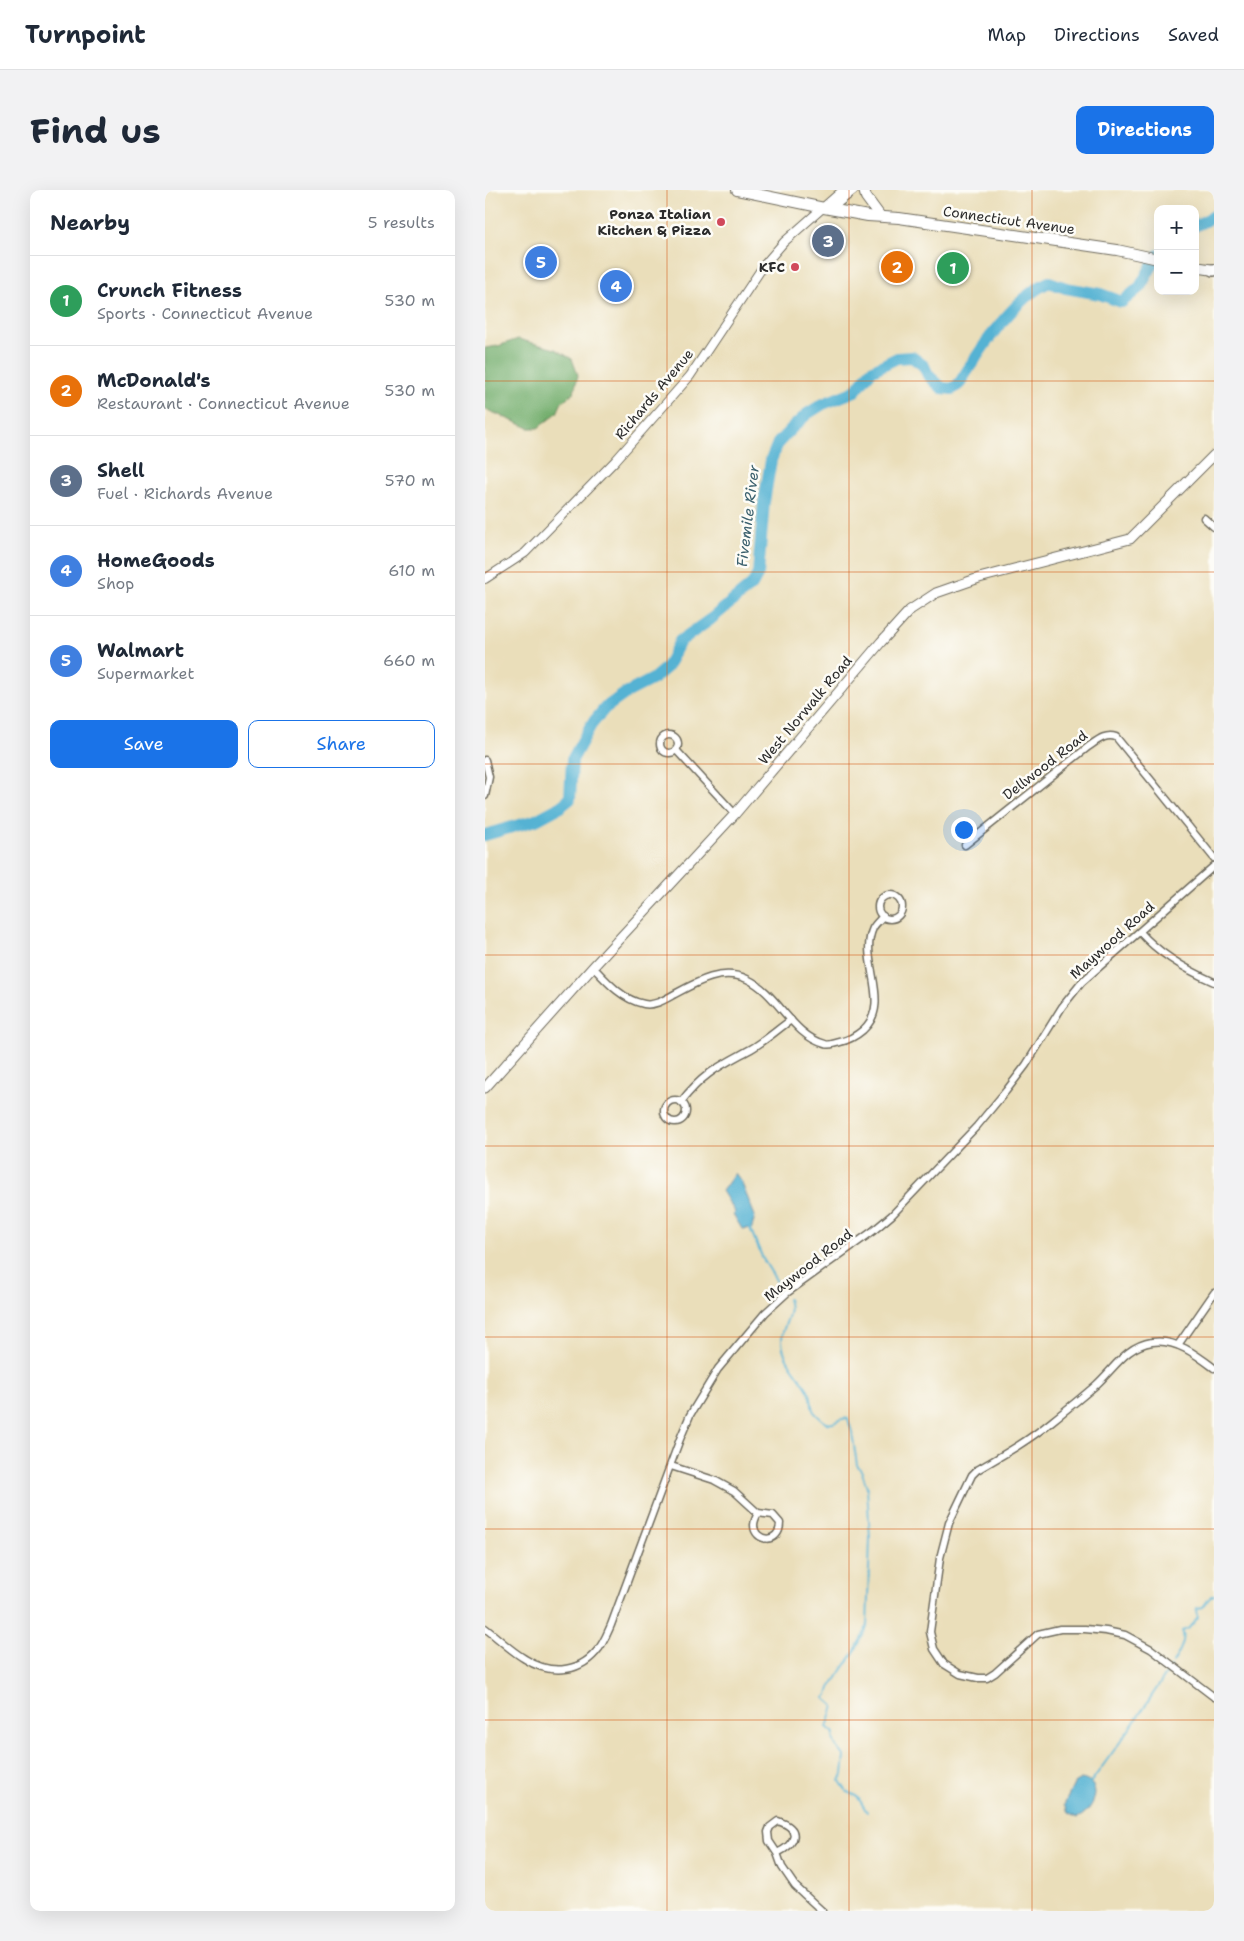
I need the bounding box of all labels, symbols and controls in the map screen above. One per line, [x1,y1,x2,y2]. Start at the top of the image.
text: Turnpoint [25,19,146,51]
text: Map [988,23,1026,47]
text: Directions [1054,23,1140,47]
text: Saved [1168,23,1219,47]
button: Directions [1076,106,1214,154]
text: Find us [30,107,161,154]
street label: Connecticut Avenue [942,202,1076,238]
place label: Ponza Italian Kitchen & Pizza [598,205,711,239]
map controls [1154,205,1199,295]
button: + [1154,205,1199,250]
text: Nearby [50,209,130,237]
text: 5 results [368,212,435,233]
marker: Ponza Italian Kitchen & Pizza [715,216,727,228]
pin: 3 [812,222,844,260]
pin: 5 [525,243,557,281]
pin: 2 [881,248,913,286]
pin: 1 [937,249,969,287]
button: − [1154,250,1199,295]
place label: KFC [759,258,785,276]
marker: KFC [789,261,801,273]
pin: 4 [600,267,632,305]
text: Crunch Fitness [97,278,242,303]
text: 1 [62,290,70,311]
text: 530 m [385,290,435,311]
text: Sports · Connecticut Avenue [97,303,313,324]
street label: Richards Avenue [611,345,697,443]
text: McDonald's [97,368,210,393]
text: 2 [60,380,72,401]
text: 530 m [385,380,435,401]
text: Restaurant · Connecticut Avenue [97,393,350,414]
text: Shell [97,458,145,483]
water label: Fivemile River [732,463,764,568]
text: 3 [60,470,72,491]
text: 570 m [385,470,435,491]
text: Fuel · Richards Avenue [97,483,273,504]
text: HomeGoods [97,548,215,573]
text: 4 [60,560,72,581]
text: 610 m [388,560,435,581]
text: Shop [97,573,134,594]
text: Walmart [97,638,184,663]
text: 5 [61,650,71,671]
text: 660 m [383,650,435,671]
street label: West Norwalk Road [754,652,856,768]
text: Supermarket [97,663,194,684]
button: Save [50,720,238,768]
button: Share [248,720,435,768]
street label: Dellwood Road [999,726,1091,804]
your location [951,817,977,843]
street label: Maywood Road [1066,897,1158,983]
street label: Maywood Road [760,1225,856,1305]

